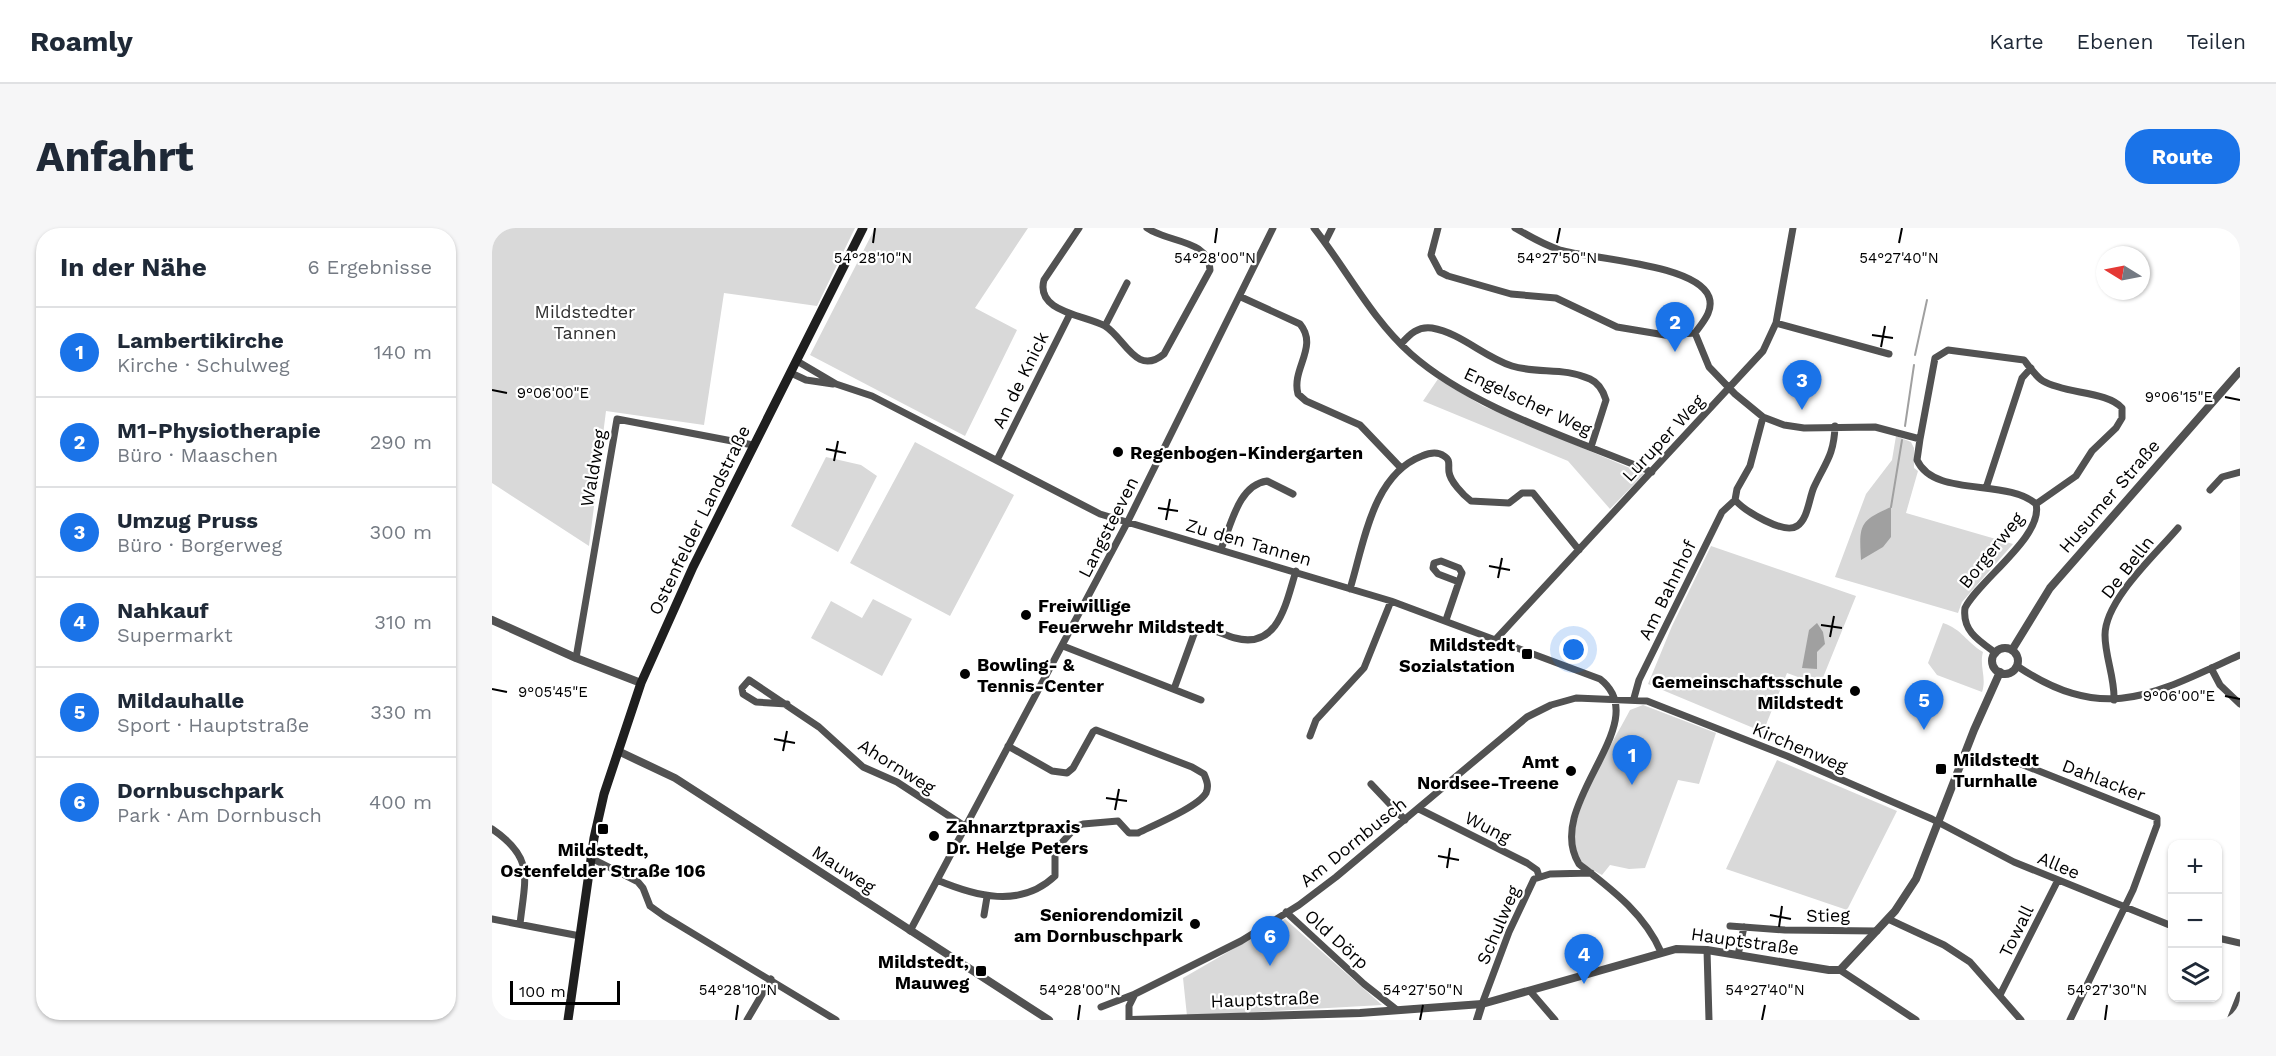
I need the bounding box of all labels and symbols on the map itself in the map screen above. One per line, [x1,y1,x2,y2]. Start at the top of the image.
north arrow [2096,246,2150,300]
text: 54°28'10"N [834,249,912,267]
text: 54°28'00"N [1174,249,1256,267]
text: 54°27'50"N [1517,249,1597,267]
text: 54°27'40"N [1859,249,1939,267]
park label: Mildstedter Tannen [535,301,635,343]
pin: 2 [1656,302,1694,352]
street label: An de Knick [988,328,1052,432]
pin: 3 [1782,360,1822,410]
street label: Engelscher Weg [1461,362,1596,440]
text: 9°06'00"E [517,384,589,402]
text: 9°06'15"E [2145,388,2213,406]
street label: Luruper Weg [1617,390,1709,486]
street label: Ostenfelder Landstraße [644,422,754,618]
street label: Waldweg [576,427,610,508]
street label: Husumer Straße [2054,435,2164,557]
place label: Regenbogen-Kindergarten [1130,442,1363,463]
marker: Regenbogen-Kindergarten [1111,445,1125,459]
street label: Langsteeven [1074,473,1142,581]
street label: Borgerweg [1954,508,2028,592]
street label: Zu den Tannen [1184,514,1314,570]
street label: De Belln [2096,531,2158,603]
street label: Am Bahnhof [1634,537,1700,643]
place label: Freiwillige Feuerwehr Mildstedt [1038,595,1224,637]
marker: Freiwillige Feuerwehr Mildstedt [1019,608,1033,622]
place label: Mildstedt Sozialstation [1399,634,1515,676]
your location [1559,635,1588,664]
marker: Mildstedt Sozialstation [1520,647,1534,661]
place label: Bowling- & Tennis-Center [977,654,1104,696]
marker: Bowling- & Tennis-Center [958,667,972,681]
place label: Gemeinschaftsschule Mildstedt [1652,671,1843,713]
pin: 5 [1904,680,1944,730]
text: 9°05'45"E [518,683,588,701]
marker: Gemeinschaftsschule Mildstedt [1848,684,1862,698]
text: 9°06'00"E [2143,687,2215,705]
street label: Kirchenweg [1749,718,1851,777]
street label: Ahornweg [855,734,940,798]
pin: 1 [1612,736,1652,785]
place label: Mildstedt Turnhalle [1953,749,2039,791]
place label: Amt Nordsee-Treene [1417,751,1559,793]
street label: Dahlacker [2059,754,2149,806]
marker: Mildstedt Turnhalle [1934,762,1948,776]
marker: Amt Nordsee-Treene [1564,764,1578,778]
street label: Am Dornbusch [1296,793,1410,891]
street label: Wung [1462,807,1515,848]
place label: Zahnarztpraxis Dr. Helge Peters [946,816,1089,858]
marker: Mildstedt, Ostenfelder Straße 106 [596,822,610,836]
marker: Zahnarztpraxis Dr. Helge Peters [927,829,941,843]
place label: Mildstedt, Ostenfelder Straße 106 [500,839,706,881]
street label: Mauweg [808,841,880,897]
street label: Allee [2035,847,2083,883]
street label: Schulweg [1472,882,1524,968]
street label: Towall [1994,901,2038,961]
place label: Seniorendomizil am Dornbuschpark [1014,904,1184,946]
street label: Stieg [1806,904,1851,926]
street label: Old Dörp [1301,905,1373,973]
pin: 6 [1250,916,1290,966]
marker: Seniorendomizil am Dornbuschpark [1188,917,1202,931]
street label: Hauptstraße [1690,923,1800,959]
pin: 4 [1564,934,1604,984]
place label: Mildstedt, Mauweg [878,951,970,993]
marker: Mildstedt, Mauweg [974,964,988,978]
scale bar [510,978,620,1006]
text: 54°28'10"N [699,981,777,999]
text: 54°28'00"N [1039,981,1121,999]
text: 54°27'50"N [1383,981,1463,999]
text: 54°27'40"N [1725,981,1805,999]
text: 54°27'30"N [2067,981,2147,999]
street label: Hauptstraße [1210,987,1320,1011]

